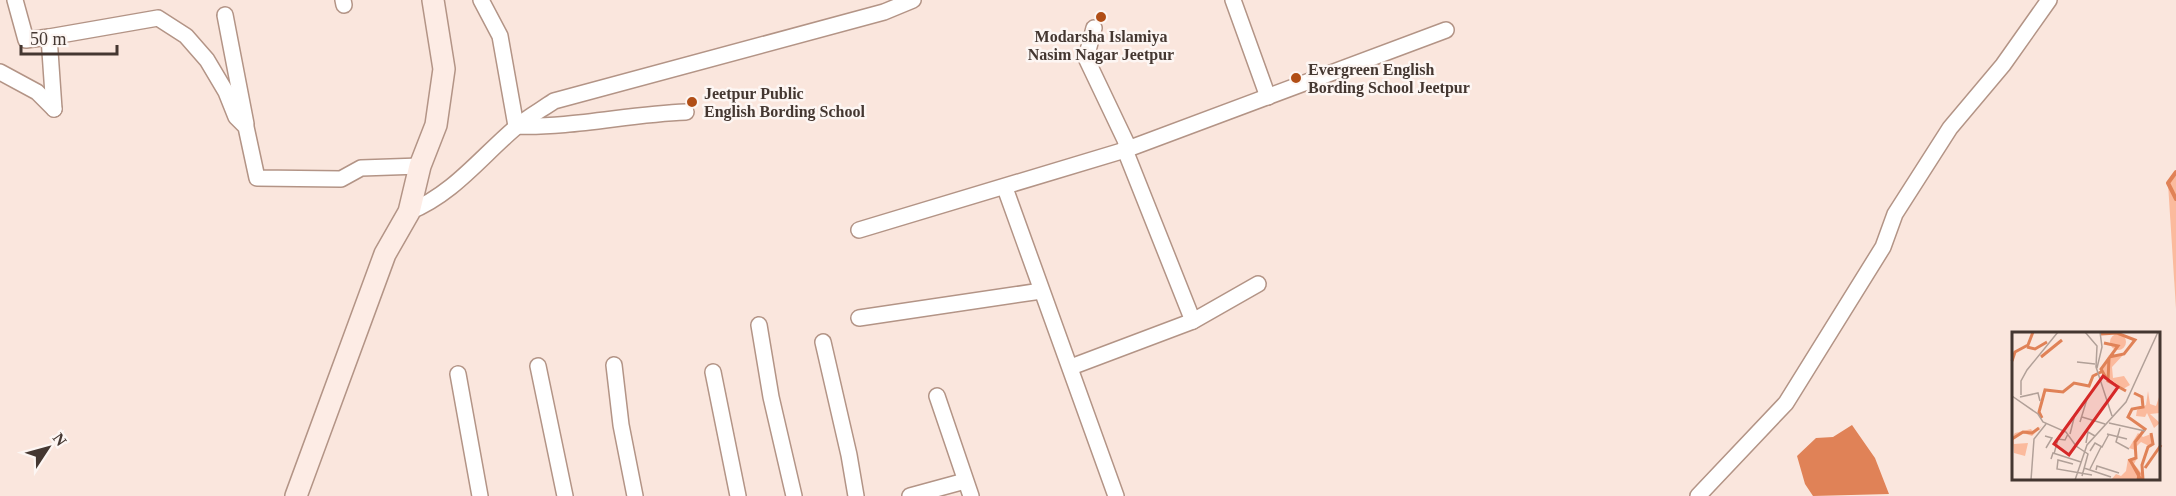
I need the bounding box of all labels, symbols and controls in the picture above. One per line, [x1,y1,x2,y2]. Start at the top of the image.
marker: Modarsha Islamiya Nasim Nagar Jeetpur [1094,10,1108,24]
scale bar [21,18,117,56]
place label: Modarsha Islamiya Nasim Nagar Jeetpur [1028,28,1174,64]
text: 50 m [30,29,67,49]
place label: Evergreen English Bording School Jeetpur [1308,61,1470,97]
marker: Evergreen English Bording School Jeetpur [1289,71,1303,85]
place label: Jeetpur Public English Bording School [704,85,866,121]
marker: Jeetpur Public English Bording School [685,95,699,109]
inset map [2012,332,2161,481]
north arrow [18,418,78,478]
text: N [49,430,70,450]

